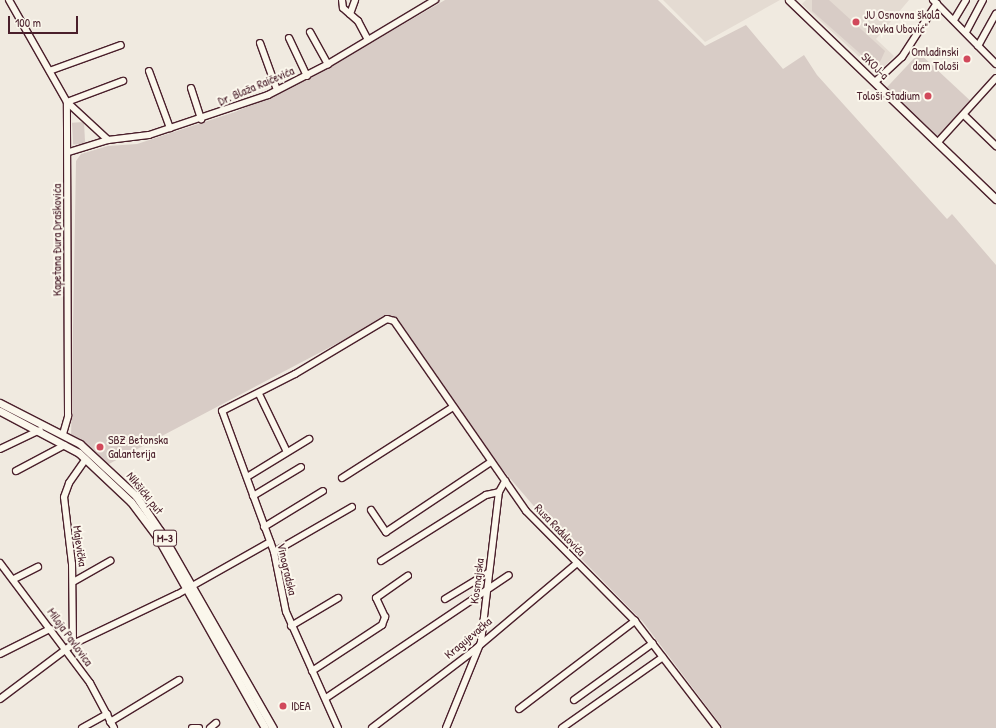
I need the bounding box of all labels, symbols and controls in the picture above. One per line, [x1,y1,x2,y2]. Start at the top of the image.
scale bar [10,8,80,34]
place label: JU Osnovna škola "Novka Ubović" [864,8,939,36]
text: 100 m [15,14,41,31]
marker: JU Osnovna škola "Novka Ubović" [851,17,861,27]
place label: Omladinski dom Tološi [911,45,959,73]
street label: SKOJ-a [858,50,892,82]
marker: Omladinski dom Tološi [962,54,972,64]
street label: Dr. Blaža Raičevića [216,63,296,109]
place label: Tološi Stadium [857,89,920,103]
marker: Tološi Stadium [923,91,933,101]
street label: Kapetana Đura Draškovića [50,184,64,296]
place label: SBZ Betonska Galanterija [108,433,168,461]
marker: SBZ Betonska Galanterija [95,442,105,452]
street label: Nikšićki put [124,469,166,517]
street label: Rusa Radulovića [532,501,588,559]
street label: Majevička [70,525,90,567]
road number: M-3 [153,529,177,547]
street label: Vinogradska [274,541,300,597]
street label: Kosmajska [467,557,487,605]
street label: Miloja Pavlovica [44,605,96,669]
street label: Kragujevačka [441,614,495,662]
place label: IDEA [291,699,311,713]
marker: IDEA [278,701,288,711]

